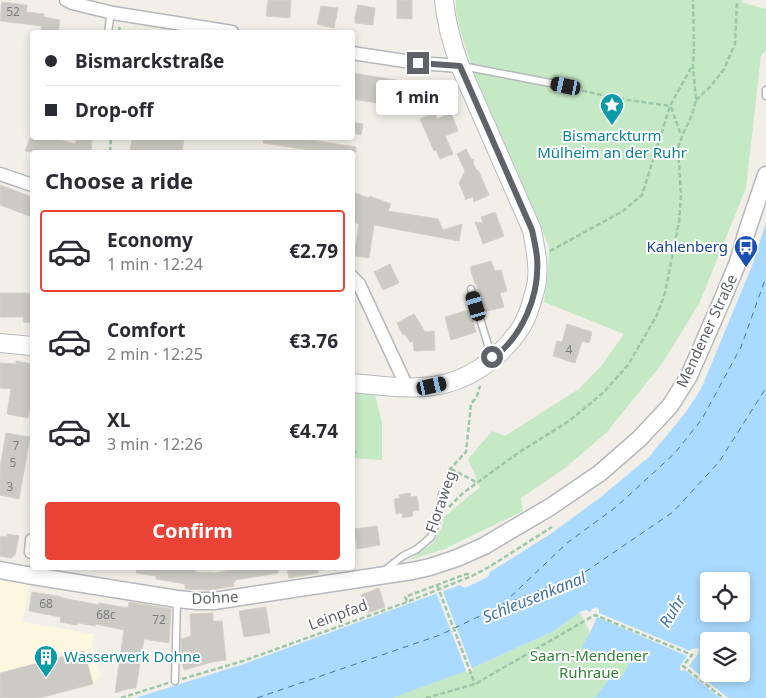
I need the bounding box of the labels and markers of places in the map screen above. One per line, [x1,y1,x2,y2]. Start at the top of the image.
place icon: Bismarckturm Mülheim an der Ruhr [599,92,625,126]
place label: Bismarckturm Mülheim an der Ruhr [537,125,687,162]
bus stop icon: Kahlenberg [733,234,759,268]
place label: Kahlenberg [646,236,728,256]
building icon: Wasserwerk Dohne [33,644,59,678]
place label: Wasserwerk Dohne [64,646,200,666]

